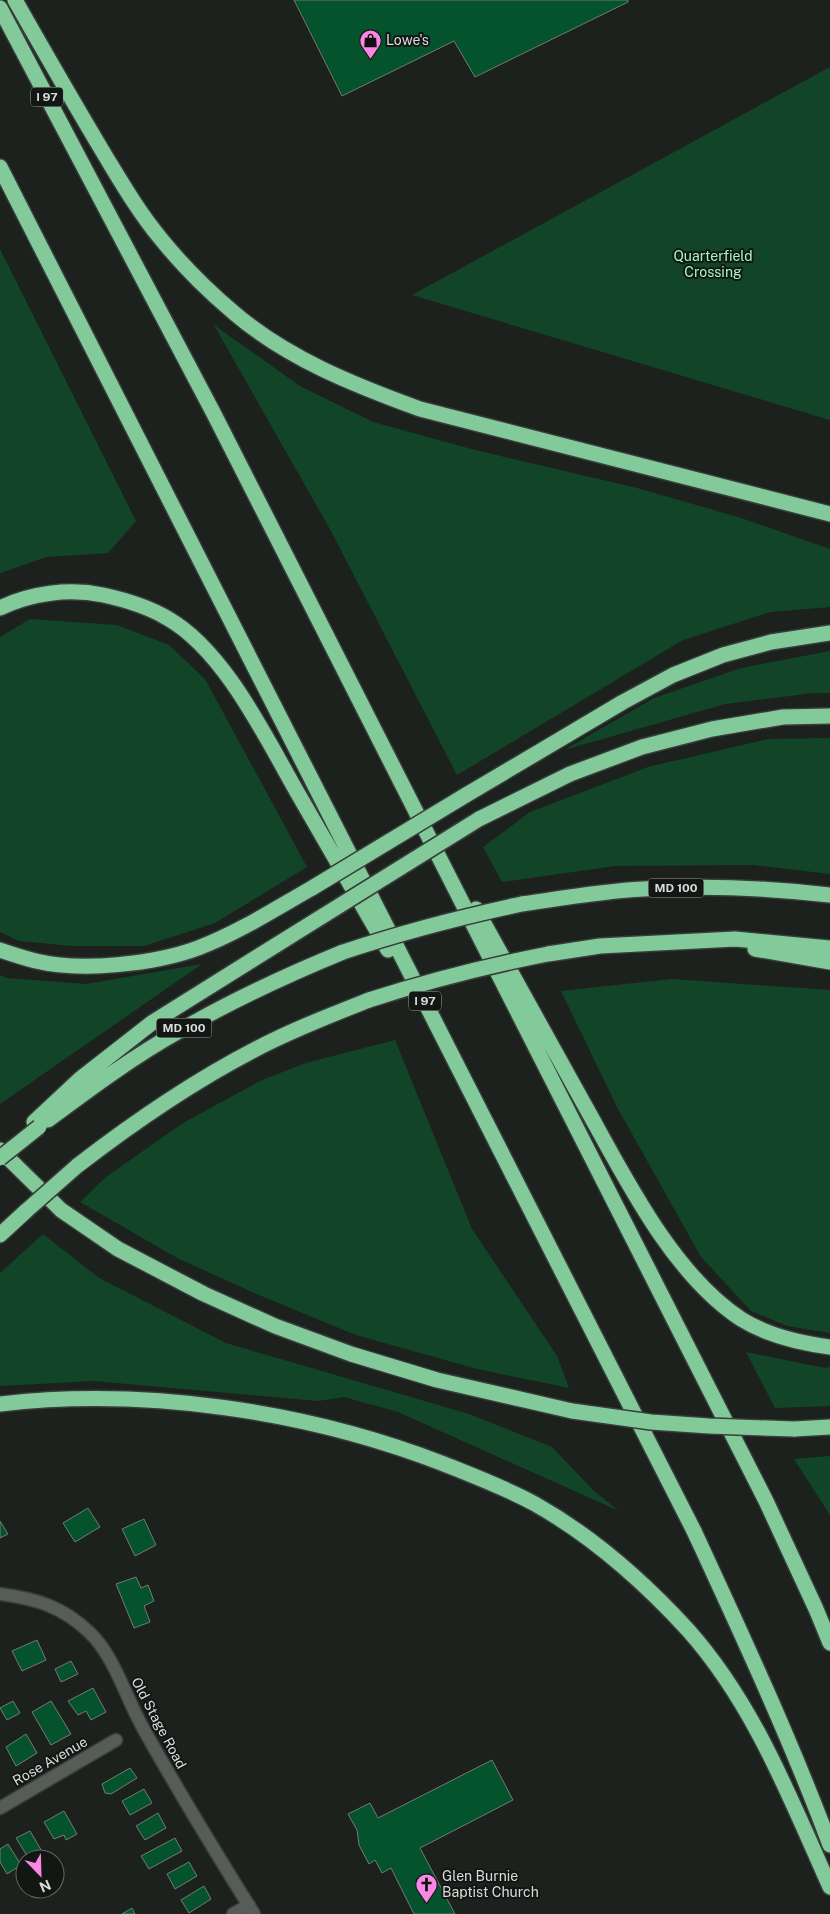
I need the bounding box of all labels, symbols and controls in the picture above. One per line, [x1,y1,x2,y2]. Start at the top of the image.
shop icon: Lowe's [358,28,382,59]
place label: Lowe's [386,32,429,48]
road number: I 97 [31,88,63,106]
park label: Quarterfield Crossing [673,248,753,280]
road number: MD 100 [648,878,704,898]
road number: I 97 [409,991,441,1010]
road number: MD 100 [156,1018,212,1038]
street label: Old Stage Road [128,1675,190,1771]
street label: Rose Avenue [10,1733,90,1789]
north arrow [15,1849,65,1899]
place label: Glen Burnie Baptist Church [442,1868,539,1900]
church icon: Glen Burnie Baptist Church [414,1872,438,1903]
text: N [37,1876,53,1895]

